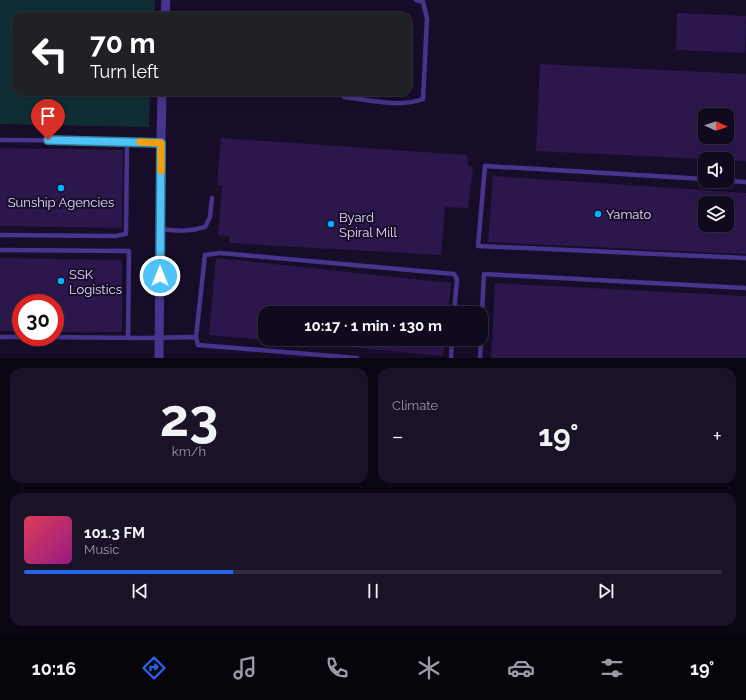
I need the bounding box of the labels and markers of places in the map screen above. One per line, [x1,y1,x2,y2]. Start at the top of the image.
pin [31,99,65,140]
marker: Sunship Agencies [56,183,66,193]
place label: Sunship Agencies [8,195,114,210]
place label: Yamato [606,207,652,222]
marker: Yamato [593,209,603,219]
place label: Byard Spiral Mill [339,210,398,240]
marker: Byard Spiral Mill [326,219,336,229]
place label: SSK Logistics [69,267,122,297]
marker: SSK Logistics [56,276,66,286]

